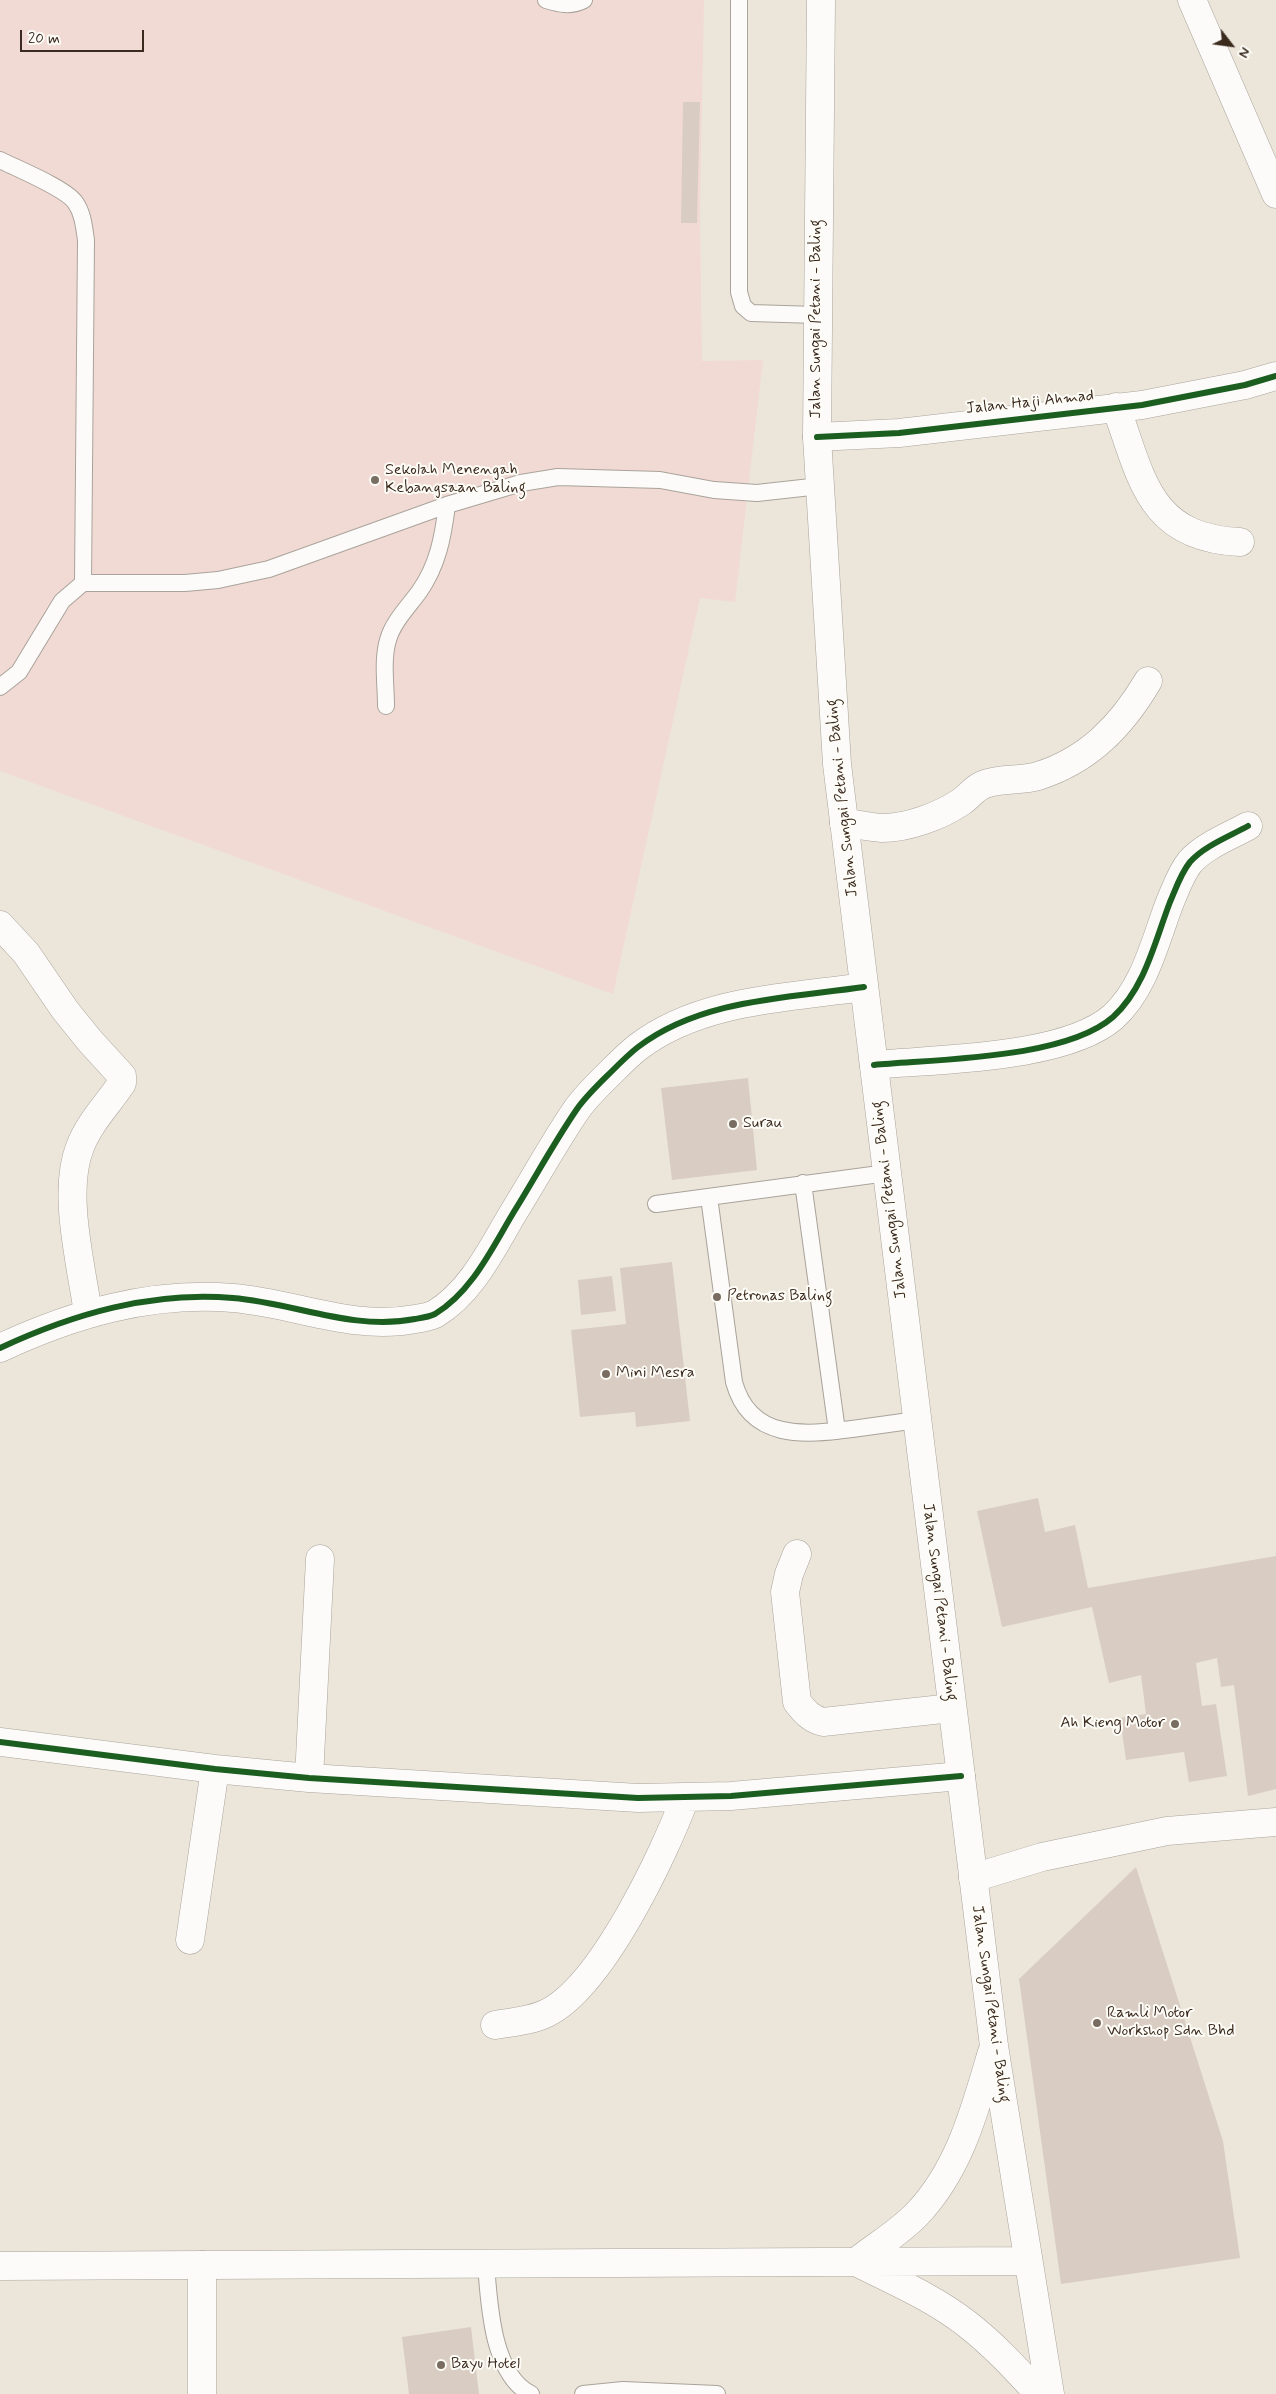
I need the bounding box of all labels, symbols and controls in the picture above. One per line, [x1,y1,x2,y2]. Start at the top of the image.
scale bar [22,20,146,52]
north arrow [1206,20,1256,70]
text: 20 m [28,29,60,49]
text: N [1234,44,1254,61]
street label: Jalan Sungai Petani - Baling [807,219,827,419]
street label: Jalan Haji Ahmad [965,387,1095,419]
place label: Sekolah Menengah Kebangsaan Baling [385,461,526,499]
marker: Sekolah Menengah Kebangsaan Baling [369,474,381,486]
street label: Jalan Sungai Petani - Baling [823,698,863,898]
street label: Jalan Sungai Petani - Baling [868,1100,912,1300]
place label: Surau [743,1114,782,1134]
marker: Surau [727,1118,739,1130]
place label: Petronas Baling [727,1287,832,1307]
marker: Petronas Baling [711,1291,723,1303]
place label: Mini Mesra [616,1364,695,1384]
marker: Mini Mesra [600,1368,612,1380]
street label: Jalan Sungai Petani - Baling [917,1502,961,1702]
place label: Ah Kieng Motor [1060,1714,1165,1734]
marker: Ah Kieng Motor [1169,1718,1181,1730]
street label: Jalan Sungai Petani - Baling [967,1904,1013,2104]
place label: Ramli Motor Workshop Sdn Bhd [1107,2004,1234,2042]
marker: Ramli Motor Workshop Sdn Bhd [1091,2017,1103,2029]
place label: Bayu Hotel [451,2355,520,2375]
marker: Bayu Hotel [435,2359,447,2371]

